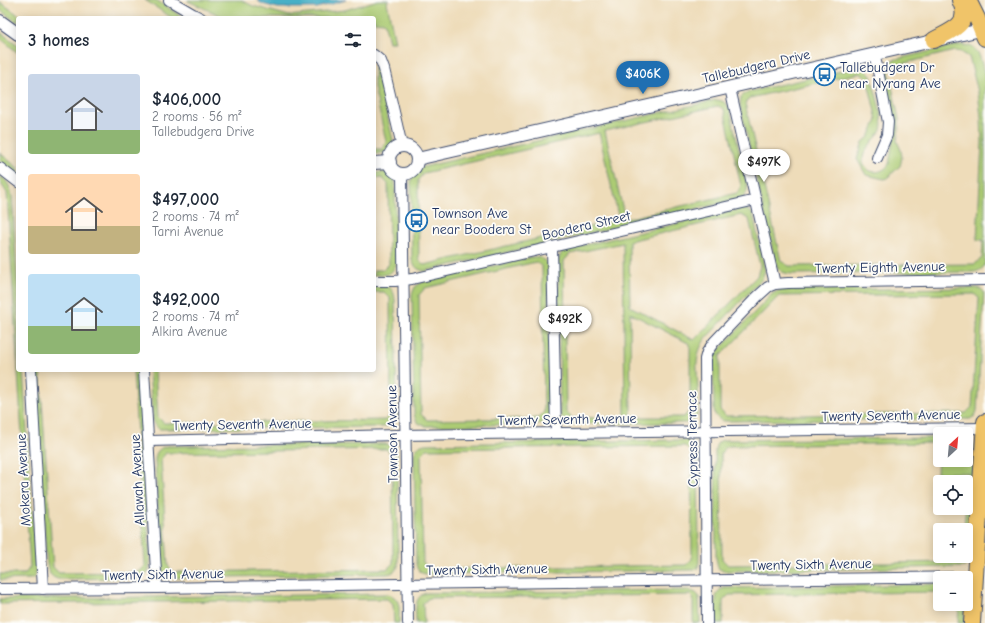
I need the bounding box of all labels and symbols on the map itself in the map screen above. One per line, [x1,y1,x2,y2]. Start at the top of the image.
street label: Tallebudgera Drive [701,46,812,87]
place label: Tallebudgera Dr near Nyrang Ave [840,59,941,92]
pin: $406K [615,61,671,95]
bus stop icon: Tallebudgera Dr near Nyrang Ave [811,62,837,88]
pin: $497K [736,149,792,183]
place label: Townson Ave near Boodera St [432,205,532,238]
street label: Boodera Street [540,207,633,244]
bus stop icon: Townson Ave near Boodera St [403,208,429,234]
street label: Twenty Eighth Avenue [815,258,945,277]
pin: $492K [537,306,593,340]
street label: Townson Avenue [383,385,402,483]
street label: Cypress Terrace [683,391,702,487]
street label: Twenty Seventh Avenue [821,406,961,425]
street label: Twenty Seventh Avenue [497,410,637,429]
street label: Twenty Seventh Avenue [172,415,312,434]
north arrow [933,427,973,467]
street label: Mokera Avenue [13,433,34,527]
street label: Allawah Avenue [127,434,148,526]
street label: Twenty Sixth Avenue [750,555,872,574]
street label: Twenty Sixth Avenue [426,560,548,579]
street label: Twenty Sixth Avenue [102,565,224,584]

